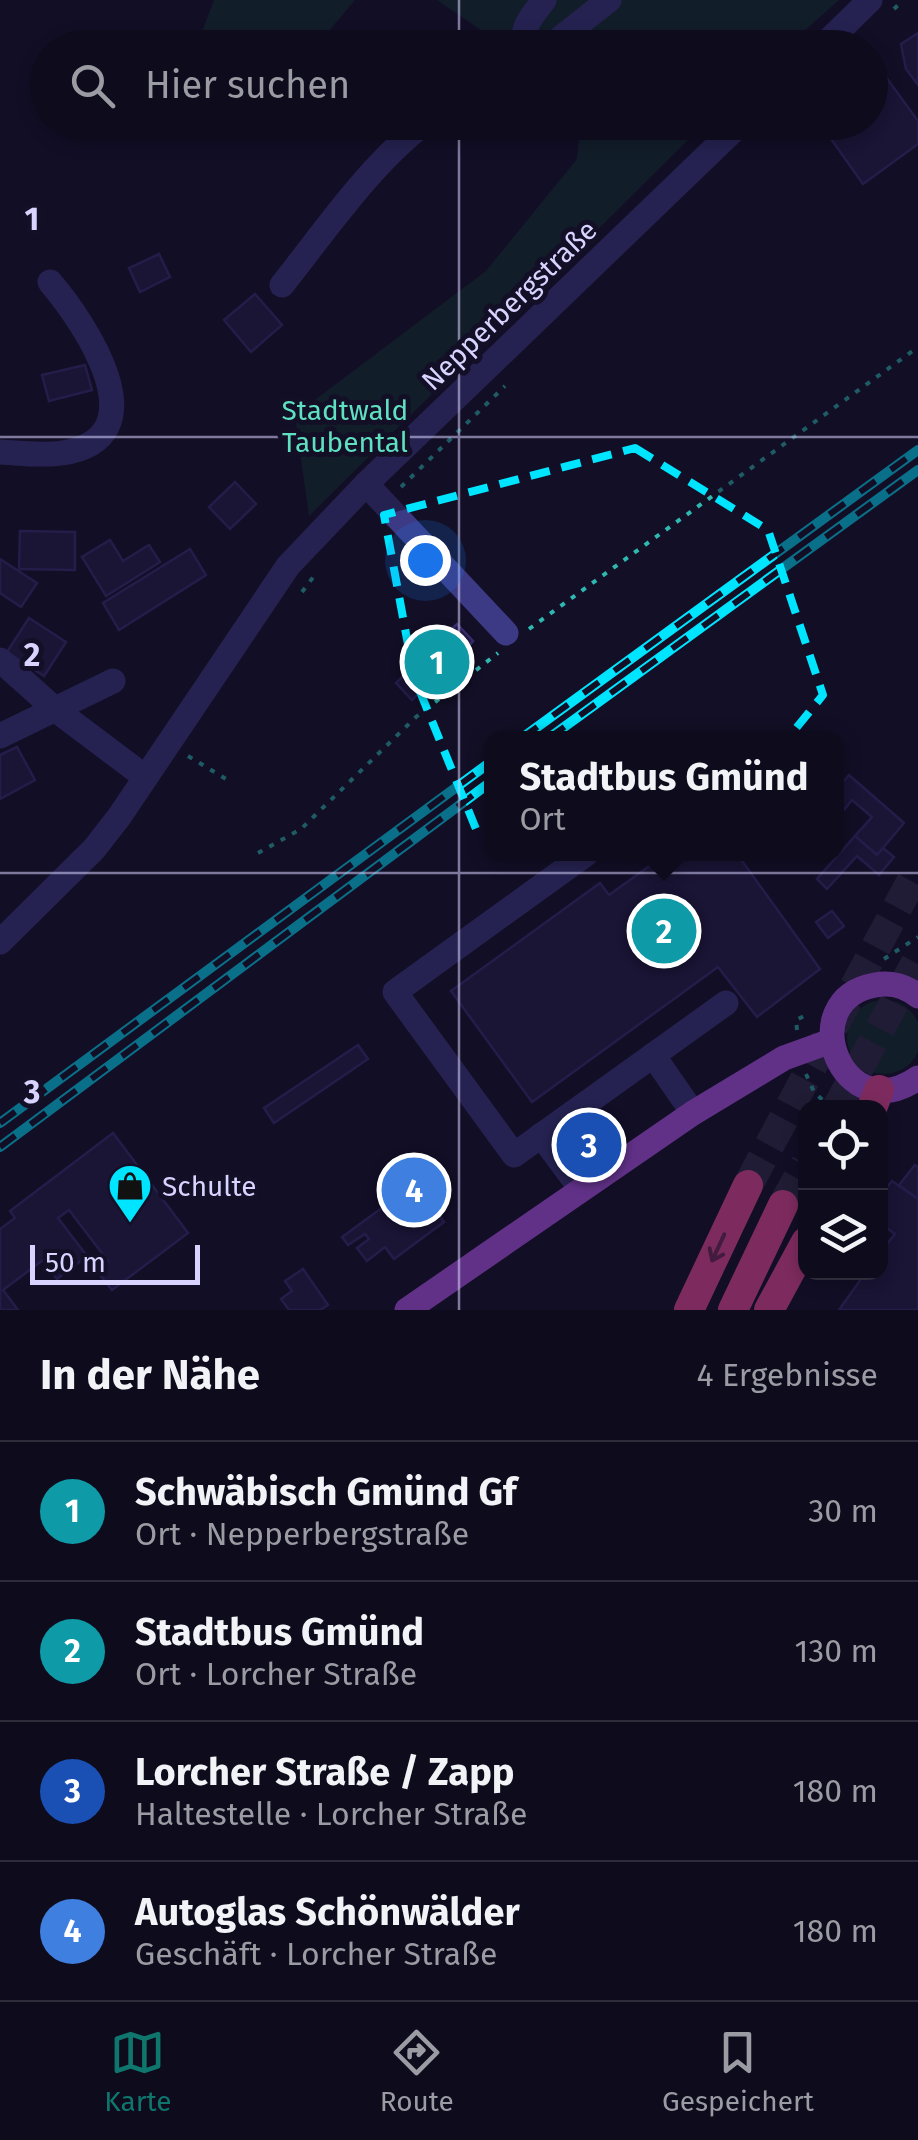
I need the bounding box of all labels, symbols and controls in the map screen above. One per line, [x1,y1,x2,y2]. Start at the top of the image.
search box [30,30,888,140]
icon: search [65,58,120,113]
text: Hier suchen [145,62,350,108]
text: 1 [25,200,39,238]
street label: Nepperbergstraße [415,213,604,397]
park label: Stadtwald Taubental [282,394,408,459]
your location [400,535,451,586]
pin: 1 [404,624,470,700]
text: 2 [24,636,40,674]
popup [484,731,844,861]
text: Stadtbus Gmünd [519,754,809,800]
text: Ort [519,800,566,838]
pin: 2 [632,894,696,968]
text: 3 [23,1073,40,1111]
map controls [798,1100,888,1280]
button: locate [798,1100,888,1190]
pin: 3 [556,1108,622,1182]
pin: 4 [382,1152,446,1228]
shop icon: Schulte [107,1163,153,1224]
place label: Schulte [162,1170,257,1203]
button: layers [798,1190,888,1280]
one-way arrow [708,1232,727,1262]
scale bar [30,1240,200,1284]
text: 50 m [45,1246,106,1279]
text: In der Nähe [40,1350,260,1400]
text: 4 Ergebnisse [696,1356,878,1394]
text: Schwäbisch Gmünd Gf [135,1469,517,1515]
text: 1 [65,1492,80,1530]
text: 30 m [808,1492,878,1530]
text: Ort · Nepperbergstraße [135,1515,469,1553]
text: Stadtbus Gmünd [135,1609,424,1655]
text: 2 [64,1632,81,1670]
text: 130 m [794,1632,878,1670]
text: Ort · Lorcher Straße [135,1655,417,1693]
text: Lorcher Straße / Zapp [135,1749,515,1795]
text: 3 [64,1772,81,1810]
text: 180 m [793,1772,878,1810]
text: Haltestelle · Lorcher Straße [135,1795,527,1833]
text: Autoglas Schönwälder [135,1889,520,1935]
text: 4 [63,1912,82,1950]
text: 180 m [793,1912,878,1950]
text: Geschäft · Lorcher Straße [135,1935,498,1973]
tab: Karte [104,2025,171,2118]
tab: Route [380,2025,454,2118]
tab: Gespeichert [662,2025,814,2118]

